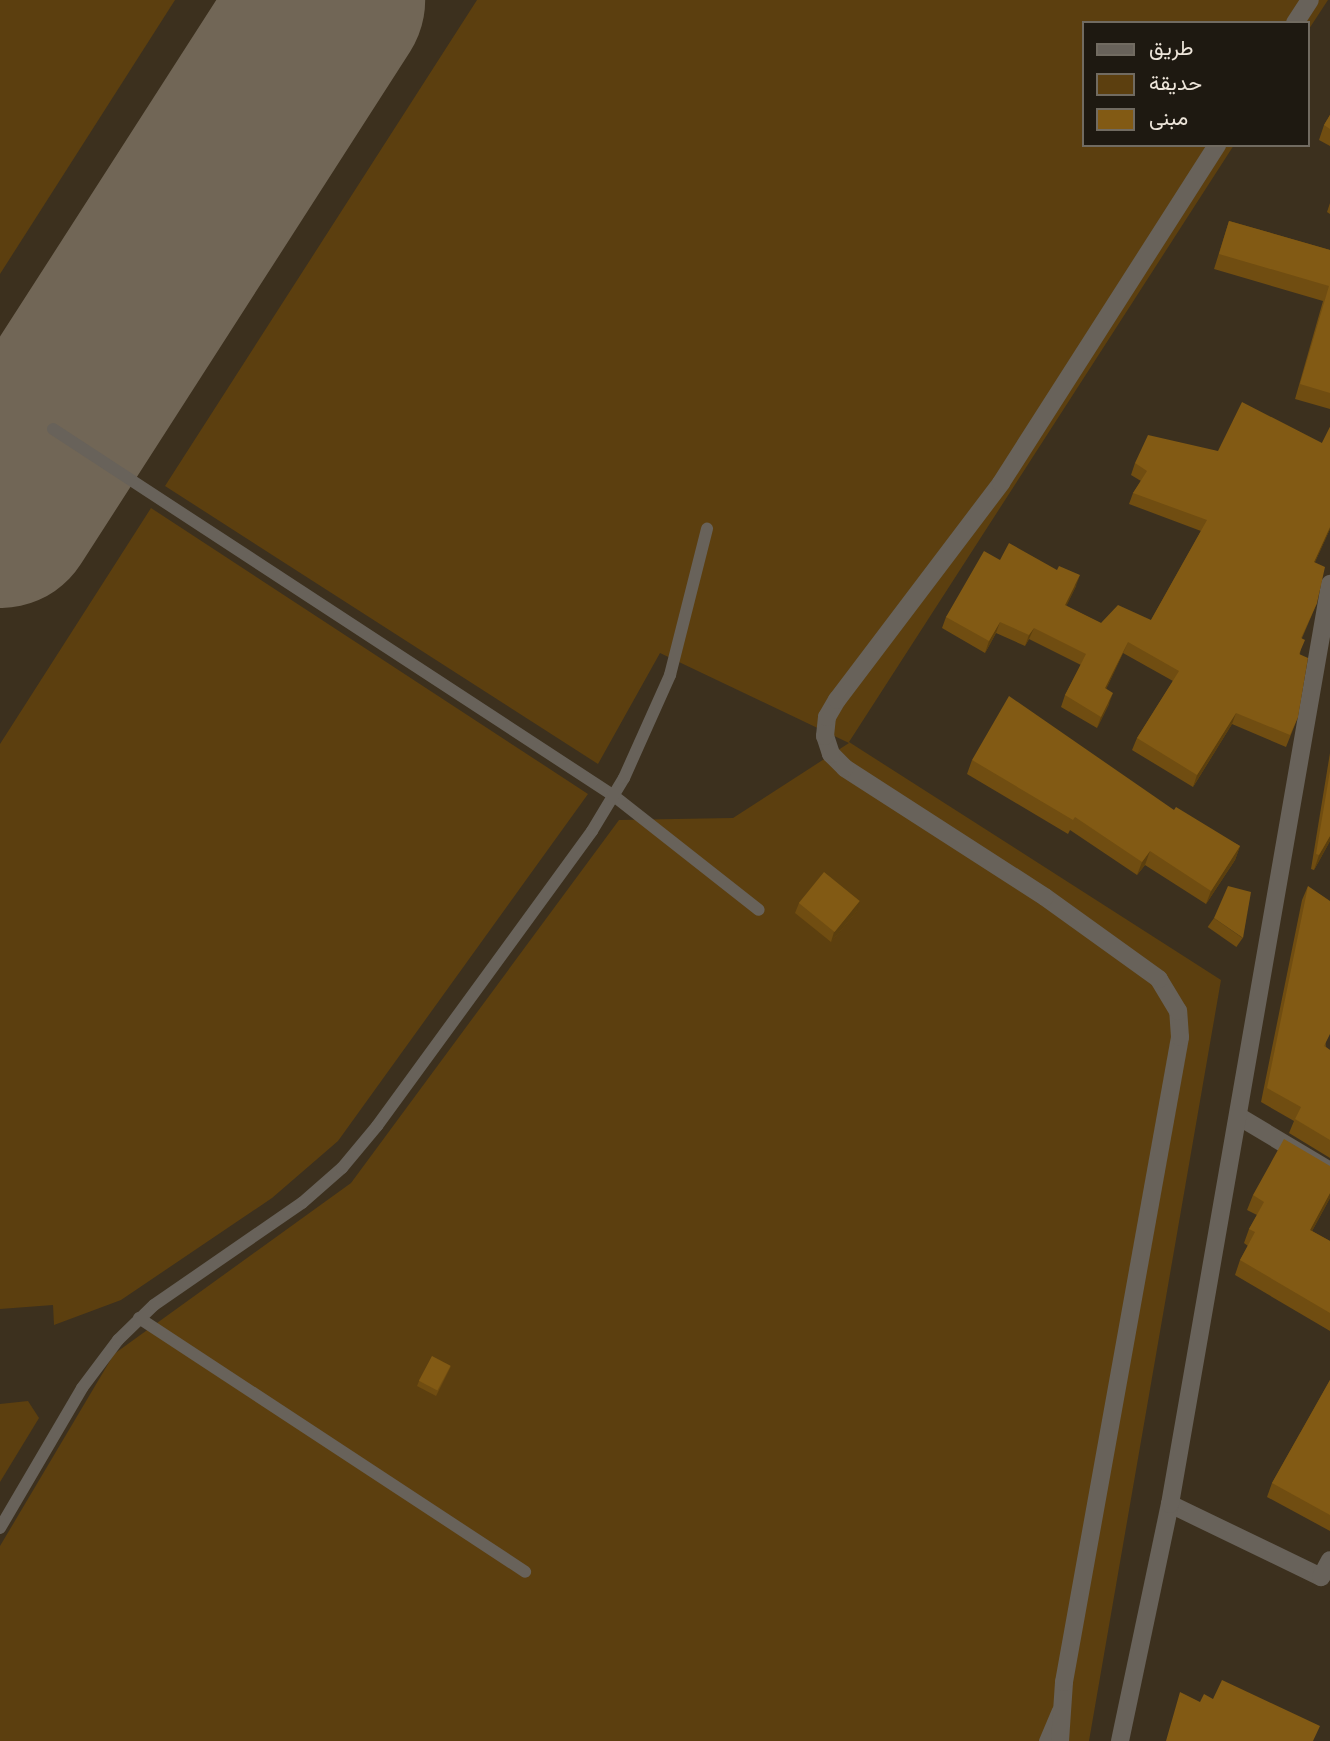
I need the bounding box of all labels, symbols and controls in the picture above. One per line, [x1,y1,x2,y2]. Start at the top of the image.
legend [1082,21,1309,147]
text: طريق [1149,34,1194,61]
text: حديقة [1149,69,1202,96]
text: مبنى [1149,104,1188,131]

